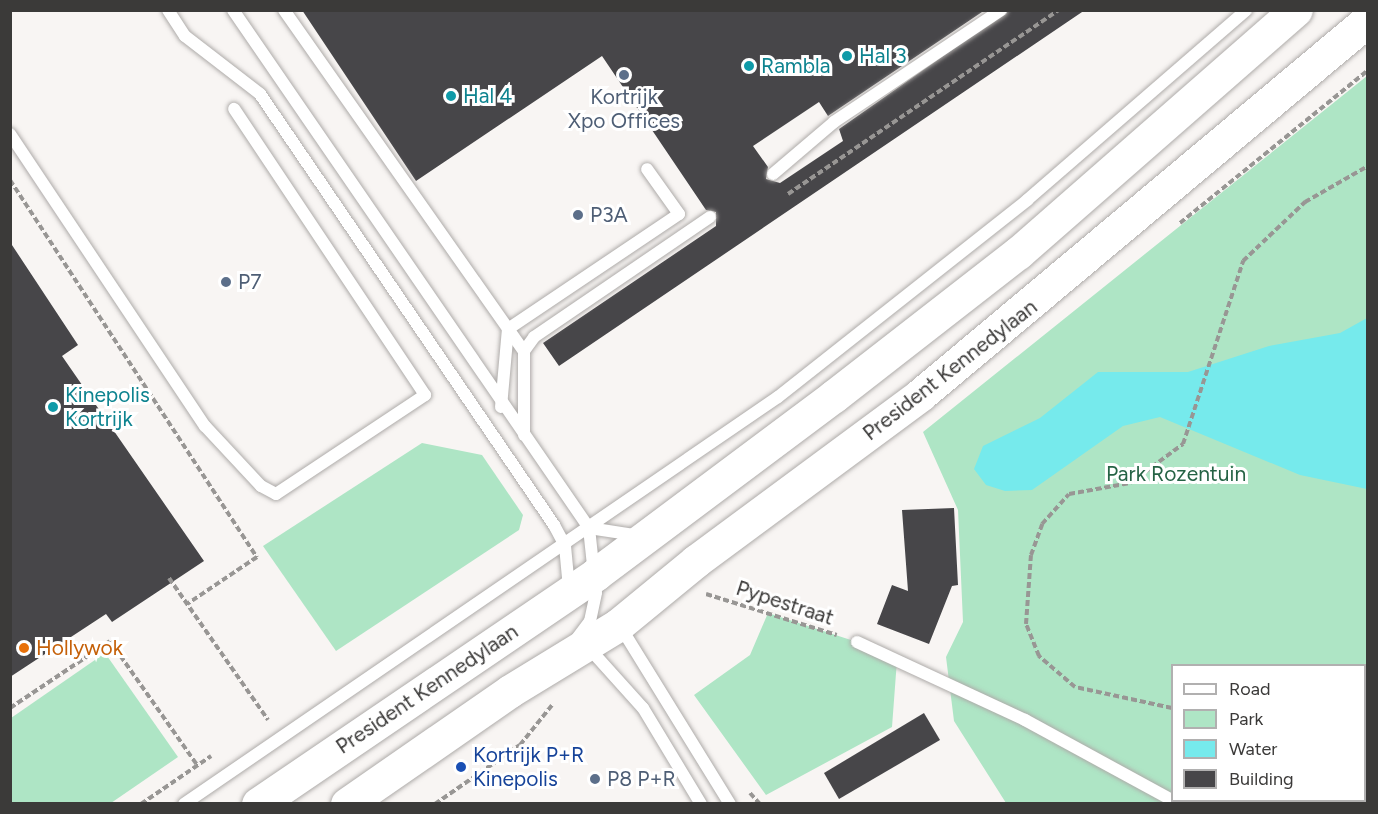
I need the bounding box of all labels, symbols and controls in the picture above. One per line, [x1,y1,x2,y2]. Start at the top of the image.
place label: Hal 3 [859,43,907,69]
marker: Hal 3 [840,49,854,63]
place label: Rambla [761,53,830,79]
marker: Rambla [742,59,756,73]
marker: Kortrijk Xpo Offices [617,68,631,82]
place label: Hal 4 [463,83,512,109]
place label: Kortrijk Xpo Offices [568,84,680,134]
marker: Hal 4 [444,89,458,103]
place label: P3A [590,202,628,228]
marker: P3A [571,208,585,222]
place label: P7 [238,269,261,295]
marker: P7 [219,275,233,289]
street label: President Kennedylaan [858,294,1042,446]
place label: Kinepolis Kortrijk [65,382,150,432]
marker: Kinepolis Kortrijk [46,400,60,414]
park label: Park Rozentuin [1106,461,1246,487]
street label: Pypestraat [733,575,837,631]
street label: President Kennedylaan [331,619,523,759]
place label: Hollywok [36,635,123,661]
marker: Hollywok [17,641,31,655]
legend [1171,664,1366,802]
text: Road [1229,678,1270,700]
text: Park [1229,708,1263,730]
text: Water [1229,738,1277,760]
place label: Kortrijk P+R Kinepolis [473,742,584,792]
marker: Kortrijk P+R Kinepolis [454,760,468,774]
place label: P8 P+R [607,766,676,792]
text: Building [1229,768,1294,790]
marker: P8 P+R [588,772,602,786]

